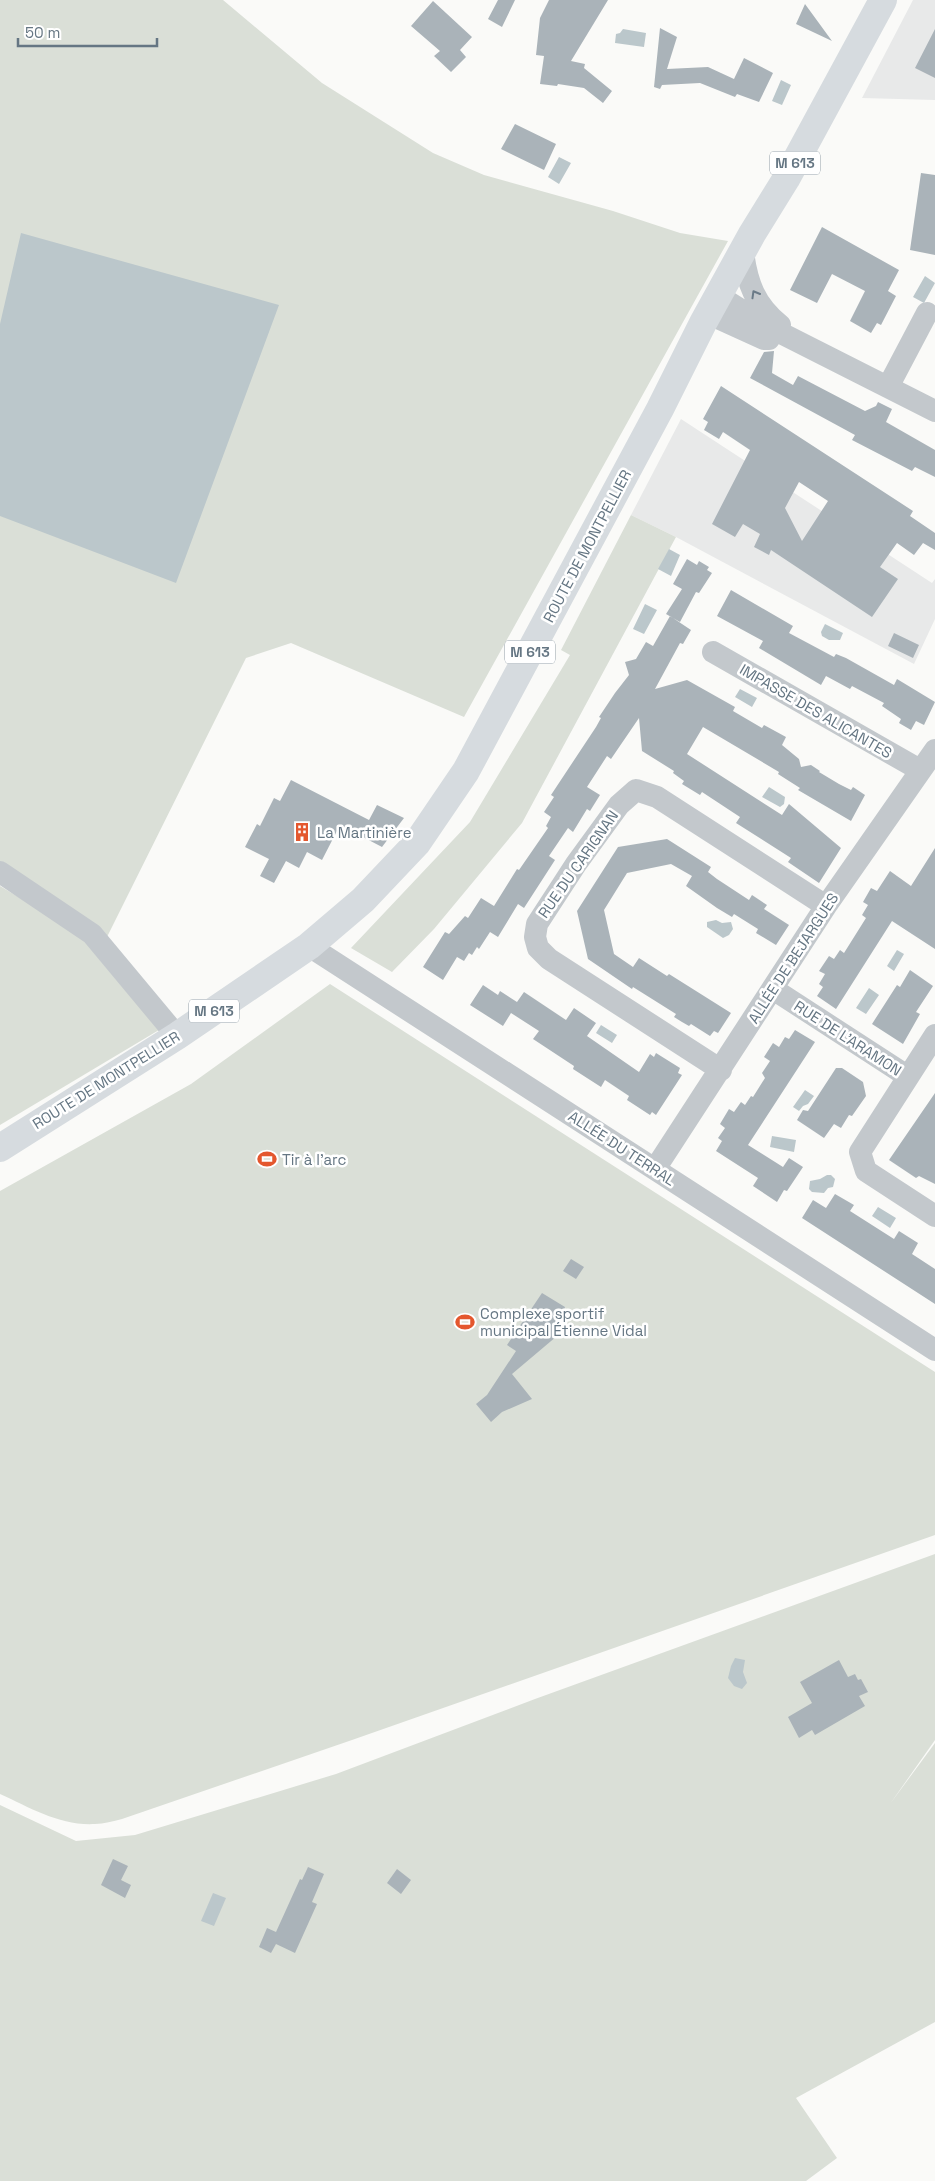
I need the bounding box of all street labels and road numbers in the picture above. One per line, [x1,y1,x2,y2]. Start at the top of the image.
road number: M 613 [770,152,820,174]
street label: ROUTE DE MONTPELLIER [539,466,635,626]
road number: M 613 [505,640,555,664]
street label: IMPASSE DES ALICANTES [736,660,896,762]
street label: RUE DU CARIGNAN [534,807,622,921]
street label: ALLÉE DE BEJARGUES [744,889,842,1027]
street label: RUE DE L'ARAMON [791,996,905,1080]
road number: M 613 [189,999,239,1022]
street label: ROUTE DE MONTPELLIER [29,1027,183,1133]
street label: ALLÉE DU TERRAL [565,1106,679,1190]

